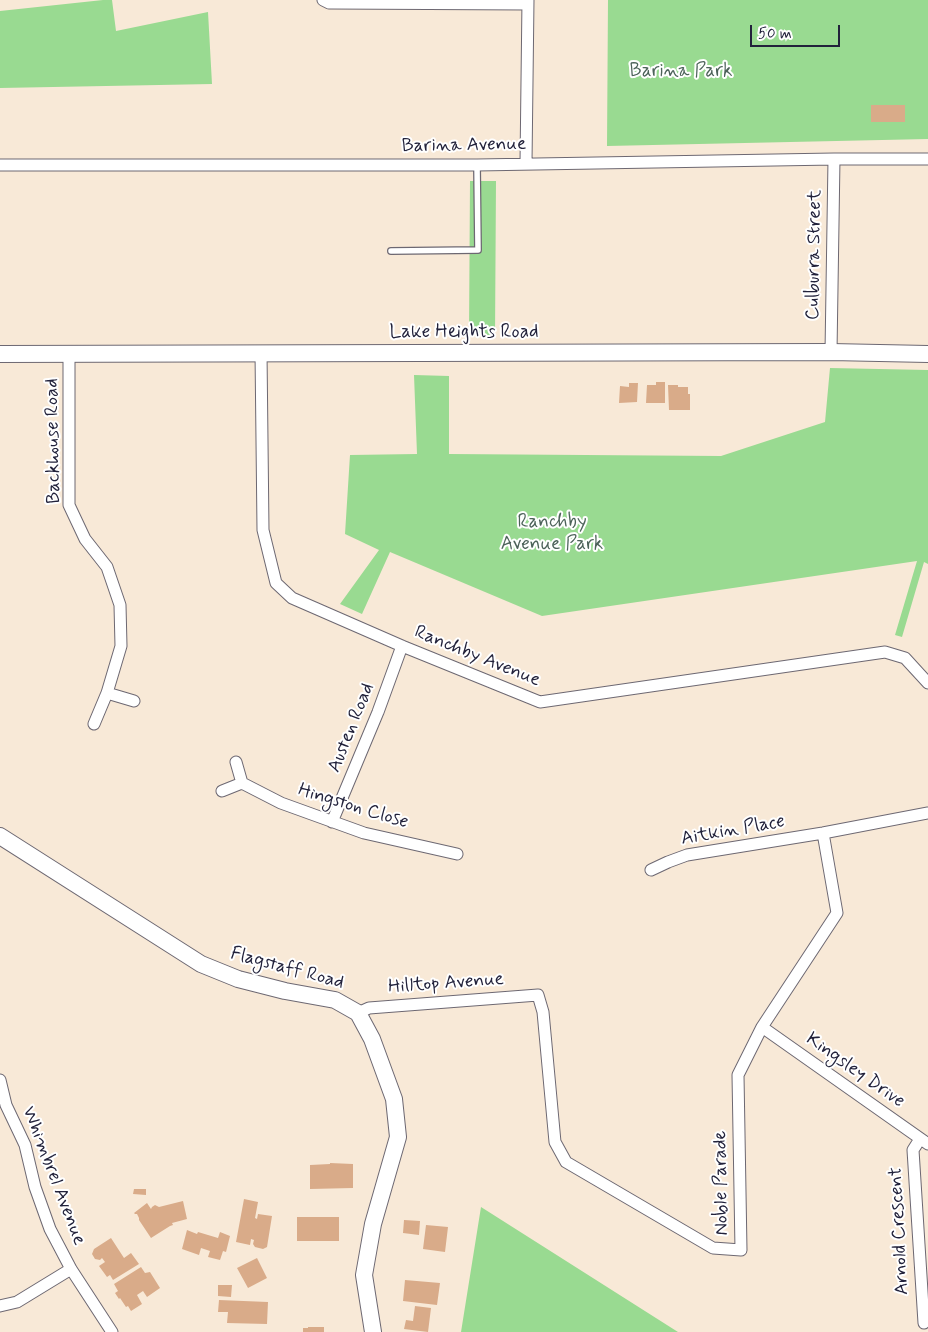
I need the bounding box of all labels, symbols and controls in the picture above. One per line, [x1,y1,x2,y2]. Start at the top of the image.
scale bar [753,15,843,47]
text: 50 m [758,24,792,44]
park label: Barina Park [630,61,732,83]
street label: Barina Avenue [402,134,526,158]
street label: Culburra Street [802,190,828,320]
street label: Lake Heights Road [389,322,539,344]
street label: Backhouse Road [42,378,66,504]
park label: Ranchby Avenue Park [501,512,603,556]
street label: Ranchby Avenue [411,621,543,693]
street label: Austen Road [324,680,380,776]
street label: Hingston Close [295,779,411,835]
street label: Aitkin Place [679,811,787,851]
street label: Flagstaff Road [228,943,346,995]
street label: Hilltop Avenue [387,969,505,999]
street label: Kingsley Drive [801,1028,909,1114]
street label: Whimbrel Avenue [16,1103,90,1249]
street label: Noble Parade [710,1130,734,1236]
street label: Arnold Crescent [885,1166,915,1296]

